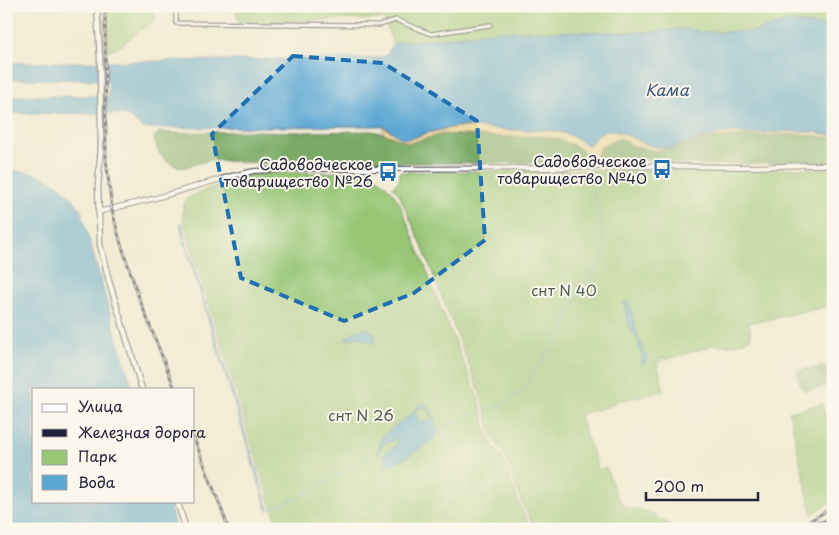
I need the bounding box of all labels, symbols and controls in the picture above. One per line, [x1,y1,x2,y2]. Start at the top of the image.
water label: Кама [645,77,690,101]
place label: Садоводческое товарищество №40 [497,149,647,189]
place label: Садоводческое товарищество №26 [224,152,373,192]
bus stop icon: Садоводческое товарищество №40 [651,158,673,180]
bus stop icon: Садоводческое товарищество №26 [377,161,399,183]
park label: снт N 40 [531,278,597,301]
legend [32,388,195,502]
text: Улица [78,394,123,417]
park label: снт N 26 [328,403,394,426]
text: Железная дорога [78,420,206,443]
text: Парк [78,444,117,467]
text: Вода [78,470,116,493]
scale bar [646,470,759,502]
text: 200 m [654,474,704,497]

